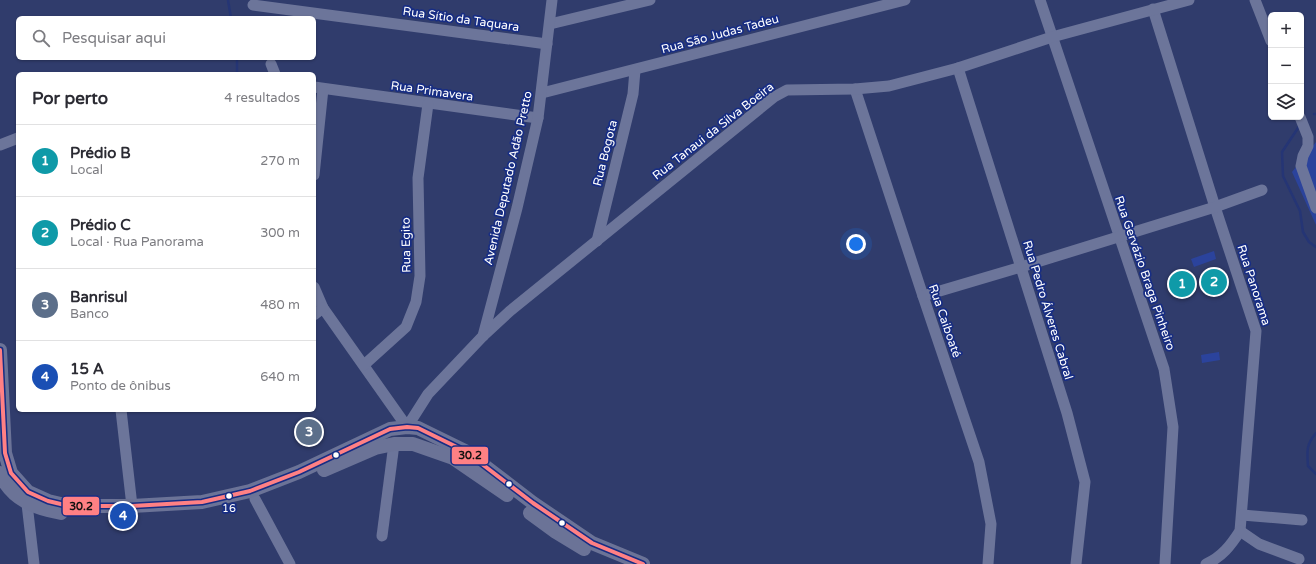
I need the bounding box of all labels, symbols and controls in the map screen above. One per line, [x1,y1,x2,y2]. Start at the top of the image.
street label: Rua Sítio da Taquara [402,4,520,34]
street label: Rua São Judas Tadeu [660,12,780,56]
map controls [1268,12,1304,120]
button: + [1268,12,1304,48]
search box [16,16,316,60]
icon: search [30,27,52,49]
text: Pesquisar aqui [62,29,166,47]
button: − [1268,48,1304,84]
street label: Rua Primavera [390,78,474,104]
street label: Rua Tanaui da Silva Boeira [650,79,776,183]
button: layers [1268,84,1304,120]
text: Por perto [32,88,108,109]
text: 4 resultados [224,90,300,106]
street label: Avenida Deputado Adão Pretto [481,90,535,266]
street label: Rua Bogota [590,119,620,187]
text: Prédio B [70,144,131,162]
text: 1 [41,153,49,169]
text: 270 m [260,153,300,169]
text: Local [70,162,103,178]
street label: Rua Gervázio Braga Pinheiro [1112,194,1178,352]
text: Prédio C [70,216,131,234]
street label: Rua Egito [399,217,413,273]
text: 2 [41,225,49,241]
text: 300 m [260,225,300,241]
text: Local · Rua Panorama [70,234,204,250]
your location [846,234,866,254]
street label: Rua Pedro Álveres Cabral [1020,239,1076,381]
street label: Rua Panorama [1234,243,1274,327]
pin: 2 [1201,267,1227,297]
pin: 1 [1169,269,1195,299]
street label: Rua Caiboaté [926,283,964,360]
text: Banrisul [70,288,128,306]
text: 3 [41,297,49,313]
text: 480 m [260,297,300,313]
text: Banco [70,306,109,322]
text: 15 A [70,360,104,378]
text: 4 [41,369,49,385]
text: 640 m [260,369,300,385]
text: Ponto de ônibus [70,378,171,394]
pin: 3 [296,417,322,447]
line badge: 30.2 [451,446,489,465]
text: 30.2 [458,449,482,462]
unlabelled marker [331,450,341,460]
unlabelled marker [504,479,514,489]
marker: 16 [224,491,234,501]
line badge: 30.2 [62,496,100,516]
text: 30.2 [69,500,93,513]
pin: 4 [110,501,136,531]
place label: 16 [222,502,236,515]
unlabelled marker [557,518,567,528]

